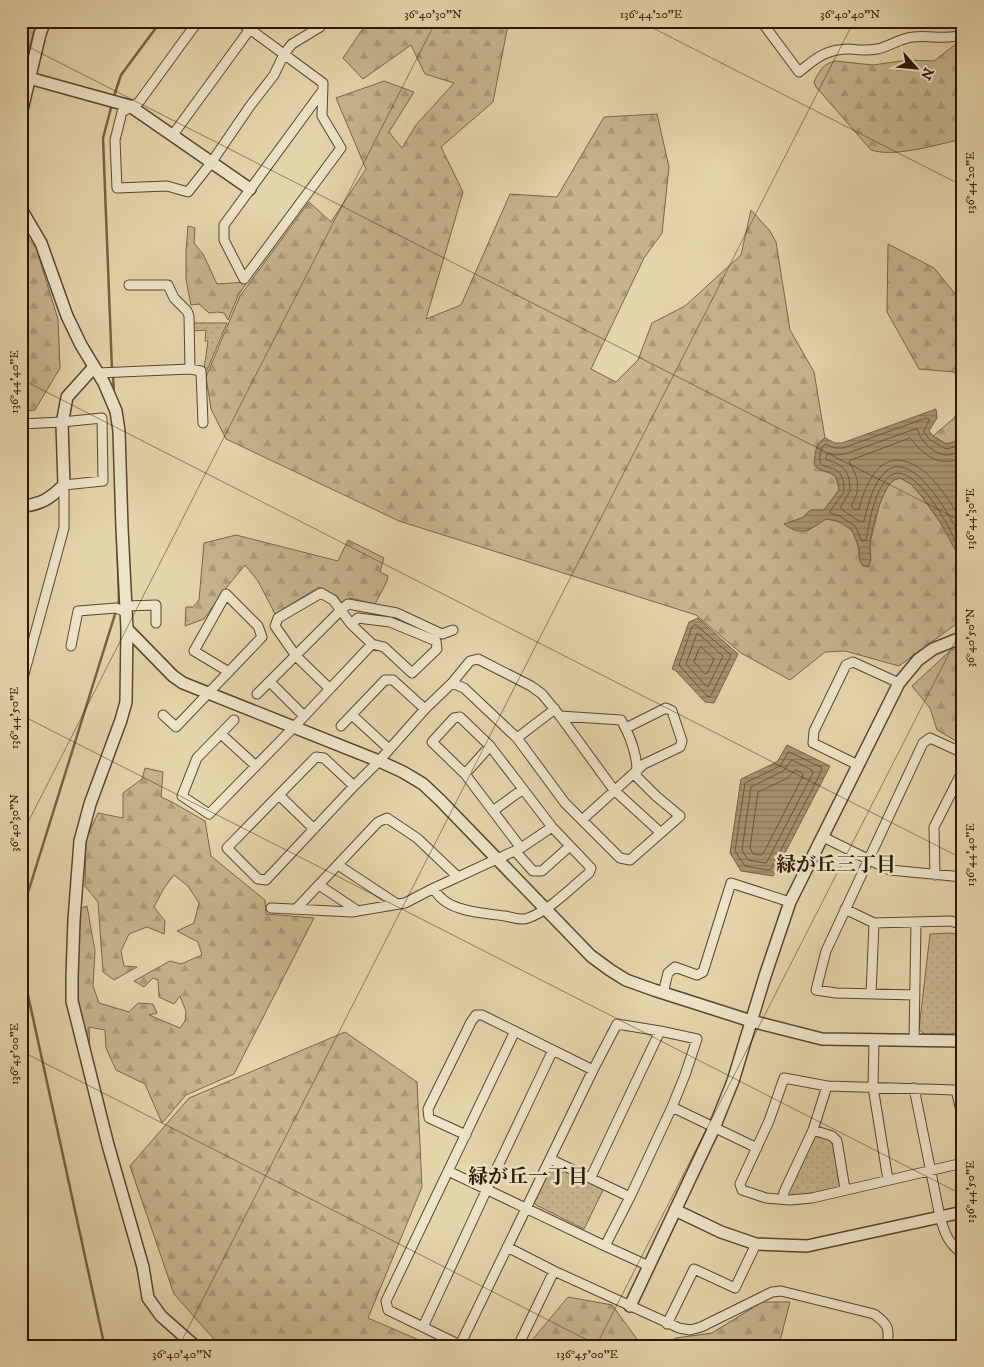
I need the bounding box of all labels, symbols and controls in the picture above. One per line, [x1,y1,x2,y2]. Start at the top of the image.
text: 36°40'30"N [404,7,462,22]
text: 136°44'20"E [620,7,683,22]
text: 36°40'40"N [820,7,880,22]
north arrow [892,42,942,92]
text: N [916,64,937,83]
text: 136°44'20"E [963,151,978,214]
text: 136°44'40"E [7,350,22,414]
text: 136°44'30"E [963,488,978,550]
text: 36°40'50"N [963,608,978,668]
text: 136°44'50"E [7,686,22,749]
text: 36°40'30"N [7,794,22,852]
text: 136°44'40"E [963,823,978,887]
district label: 緑が丘三丁目 [776,853,896,878]
text: 136°45'00"E [7,1022,22,1085]
text: 136°44'50"E [963,1160,978,1223]
district label: 緑が丘一丁目 [468,1165,588,1190]
text: 36°40'40"N [152,1347,212,1362]
text: 136°45'00"E [556,1347,619,1362]

